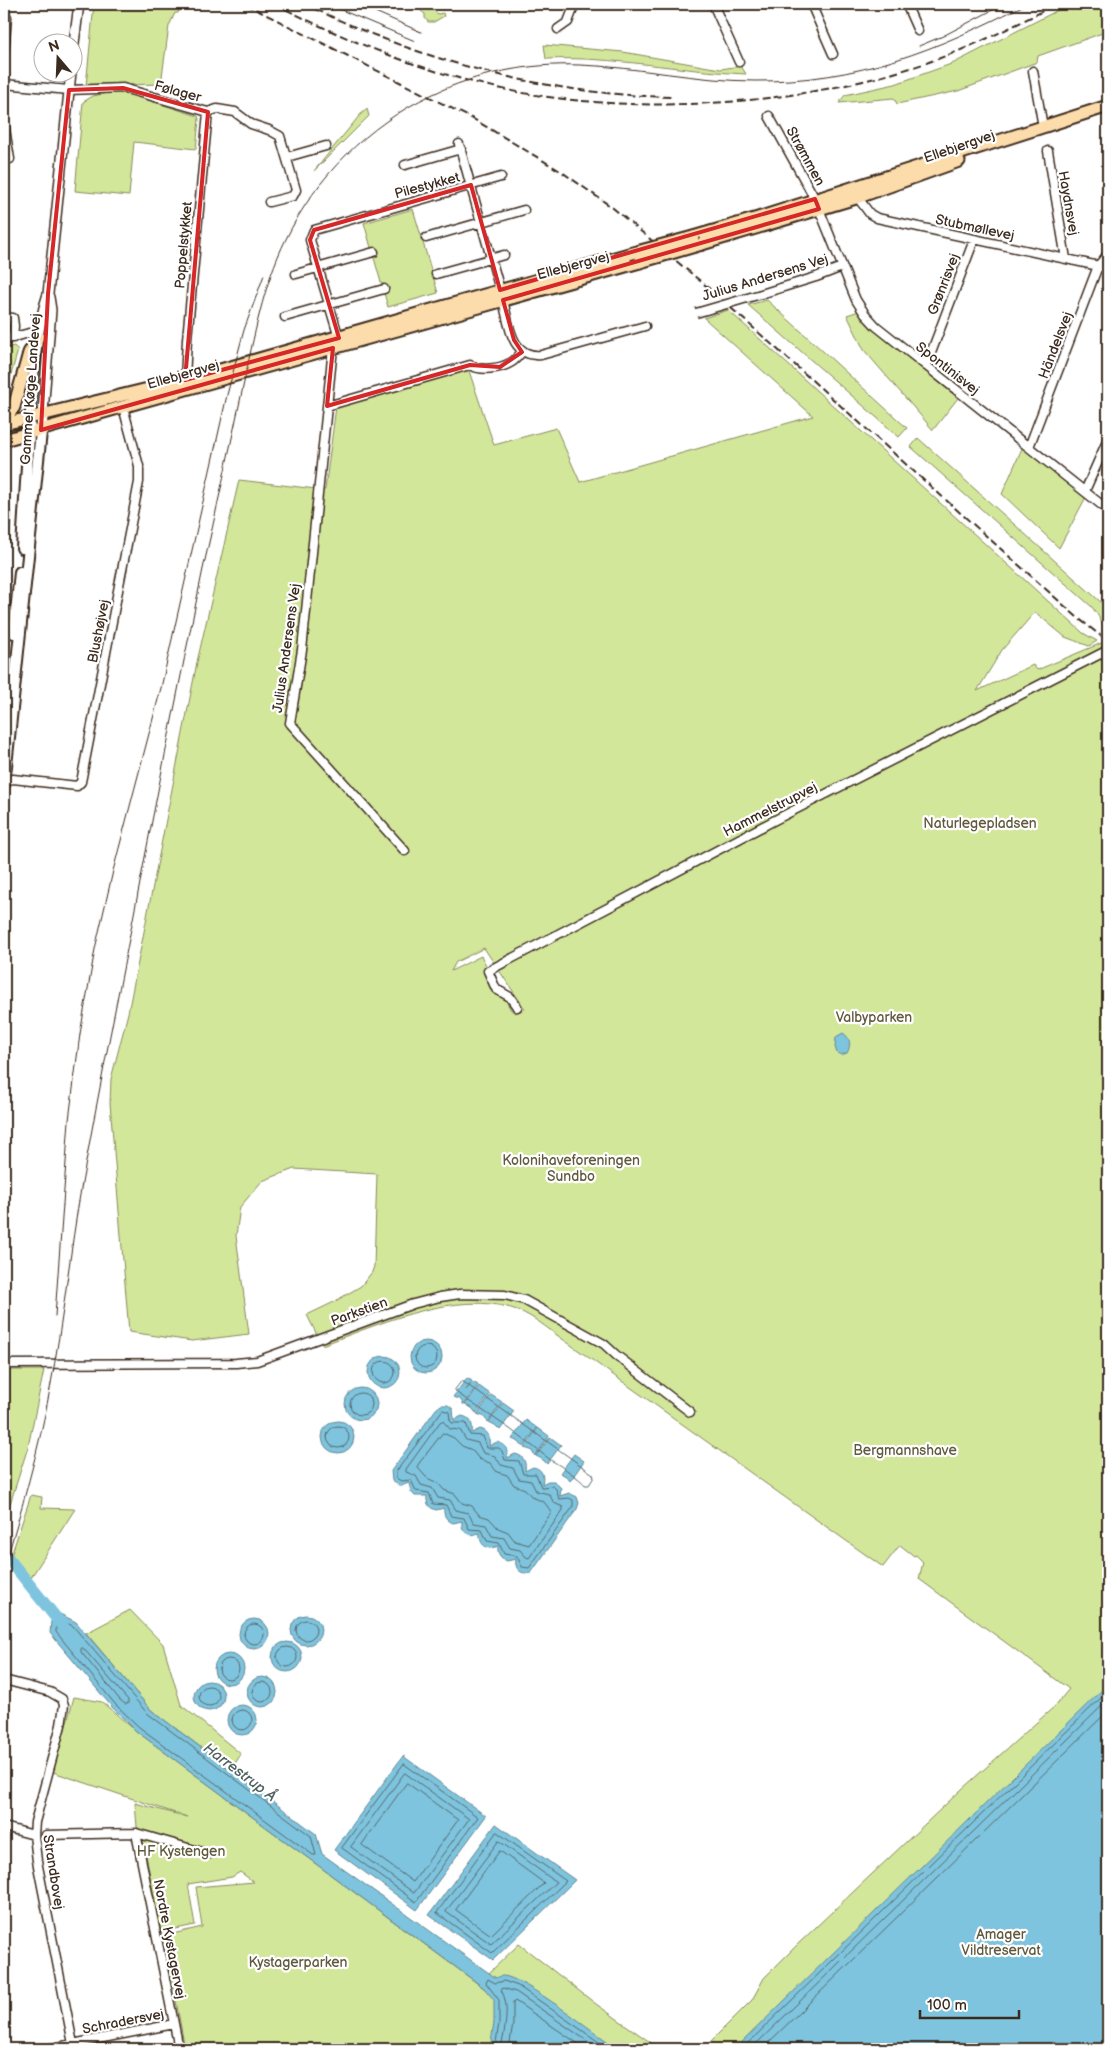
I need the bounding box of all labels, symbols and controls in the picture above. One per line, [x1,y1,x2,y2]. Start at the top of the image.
north arrow [32,32,82,82]
text: N [46,36,62,56]
street label: Følager [152,77,204,106]
street label: Strømmen [782,124,829,189]
street label: Ellebjergvej [921,126,997,167]
street label: Pilestykket [393,168,462,202]
street label: Haydnsvej [1054,170,1083,237]
street label: Poppelstykket [171,200,196,289]
street label: Stubmøllevej [934,211,1016,244]
street label: Ellebjergvej [535,248,611,283]
street label: Julius Andersens Vej [700,250,830,305]
street label: Grønrisvej [924,251,963,317]
street label: Händelsvej [1035,309,1076,381]
street label: Gammel Køge Landevej [17,313,44,465]
street label: Spontinisvej [912,338,983,399]
street label: Ellebjergvej [145,356,221,393]
street label: Julius Andersens Vej [269,582,304,714]
street label: Blushøjvej [84,598,113,664]
street label: Hammelstrupvej [720,778,820,840]
park label: Naturlegepladsen [923,815,1037,832]
park label: Valbyparken [836,1009,912,1026]
park label: Kolonihaveforeningen Sundbo [502,1152,640,1185]
street label: Parkstien [329,1293,390,1330]
park label: Bergmannshave [853,1442,957,1459]
water label: Harrestrup Å [199,1739,280,1806]
street label: Strandbovej [39,1834,68,1911]
park label: HF Kystengen [137,1843,225,1860]
street label: Nordre Kystagervej [150,1878,189,2000]
park label: Amager Vildtreservat [961,1926,1041,1959]
park label: Kystagerparken [248,1954,348,1971]
scale bar [920,1988,1018,2020]
text: 100 m [927,1996,967,2015]
street label: Schradersvej [81,2005,165,2038]

